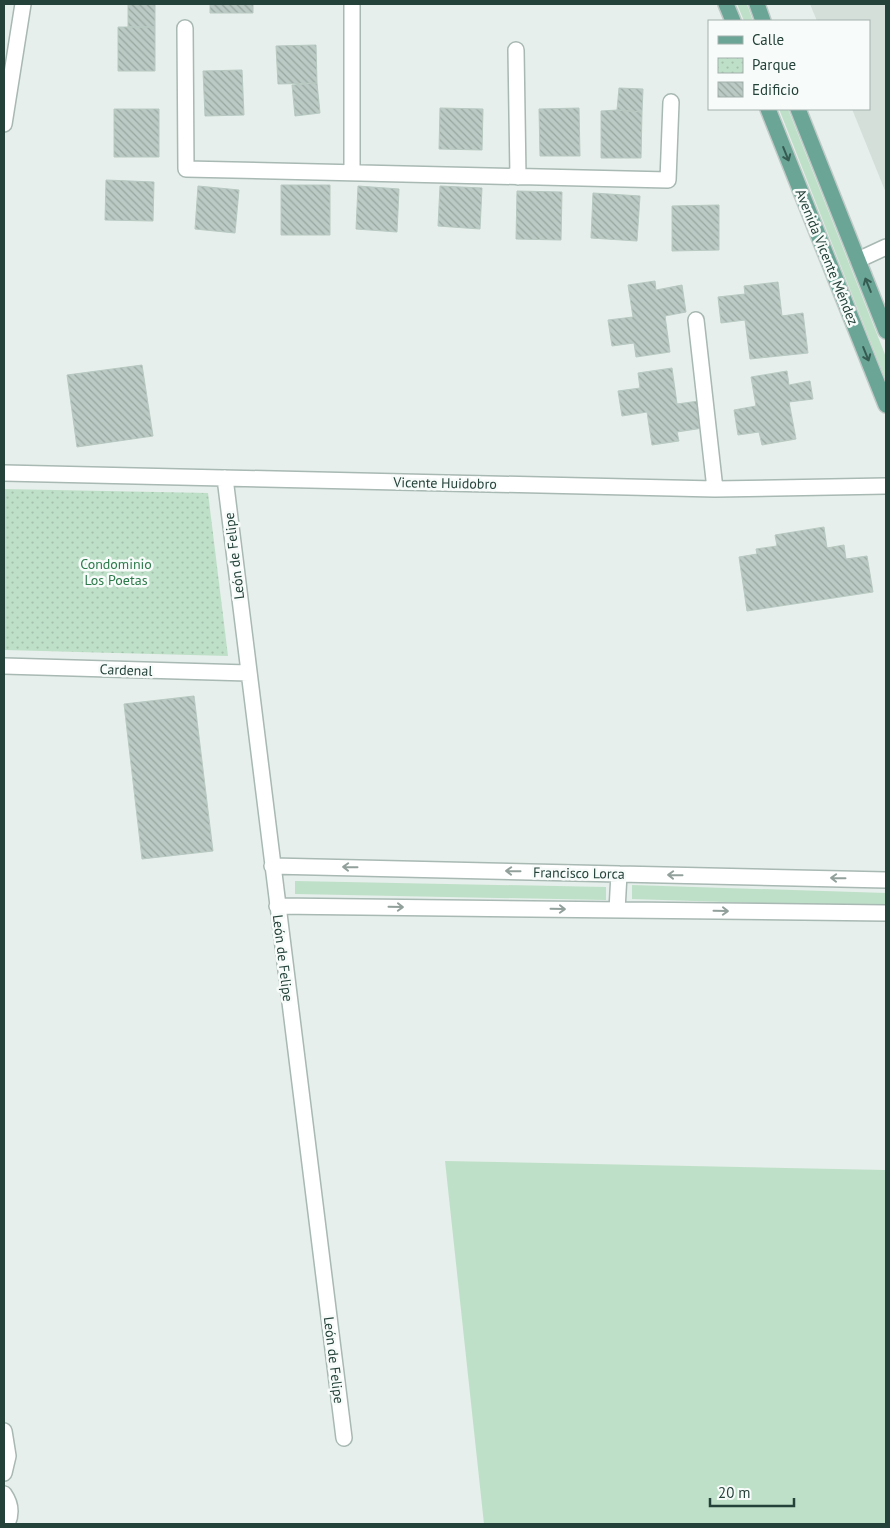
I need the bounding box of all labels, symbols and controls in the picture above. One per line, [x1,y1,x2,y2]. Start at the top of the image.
legend [708,20,870,110]
text: Calle [752,30,784,49]
text: Parque [752,55,796,74]
text: Edificio [752,80,799,99]
one-way arrow [782,146,791,161]
street label: Avenida Vicente Méndez [791,186,863,328]
one-way arrow [863,278,872,293]
one-way arrow [861,346,871,361]
street label: Vicente Huidobro [392,473,497,493]
street label: León de Felipe [220,511,248,601]
park label: Condominio Los Poetas [80,555,152,589]
street label: Cardenal [99,660,153,680]
one-way arrow [342,863,358,872]
street label: Francisco Lorca [533,863,625,883]
one-way arrow [505,866,521,876]
one-way arrow [667,870,684,880]
one-way arrow [830,874,846,883]
one-way arrow [387,902,403,912]
one-way arrow [550,904,566,914]
one-way arrow [712,906,728,916]
street label: León de Felipe [269,913,297,1003]
street label: León de Felipe [320,1315,348,1405]
scale bar [710,1476,794,1508]
text: 20 m [718,1483,751,1502]

